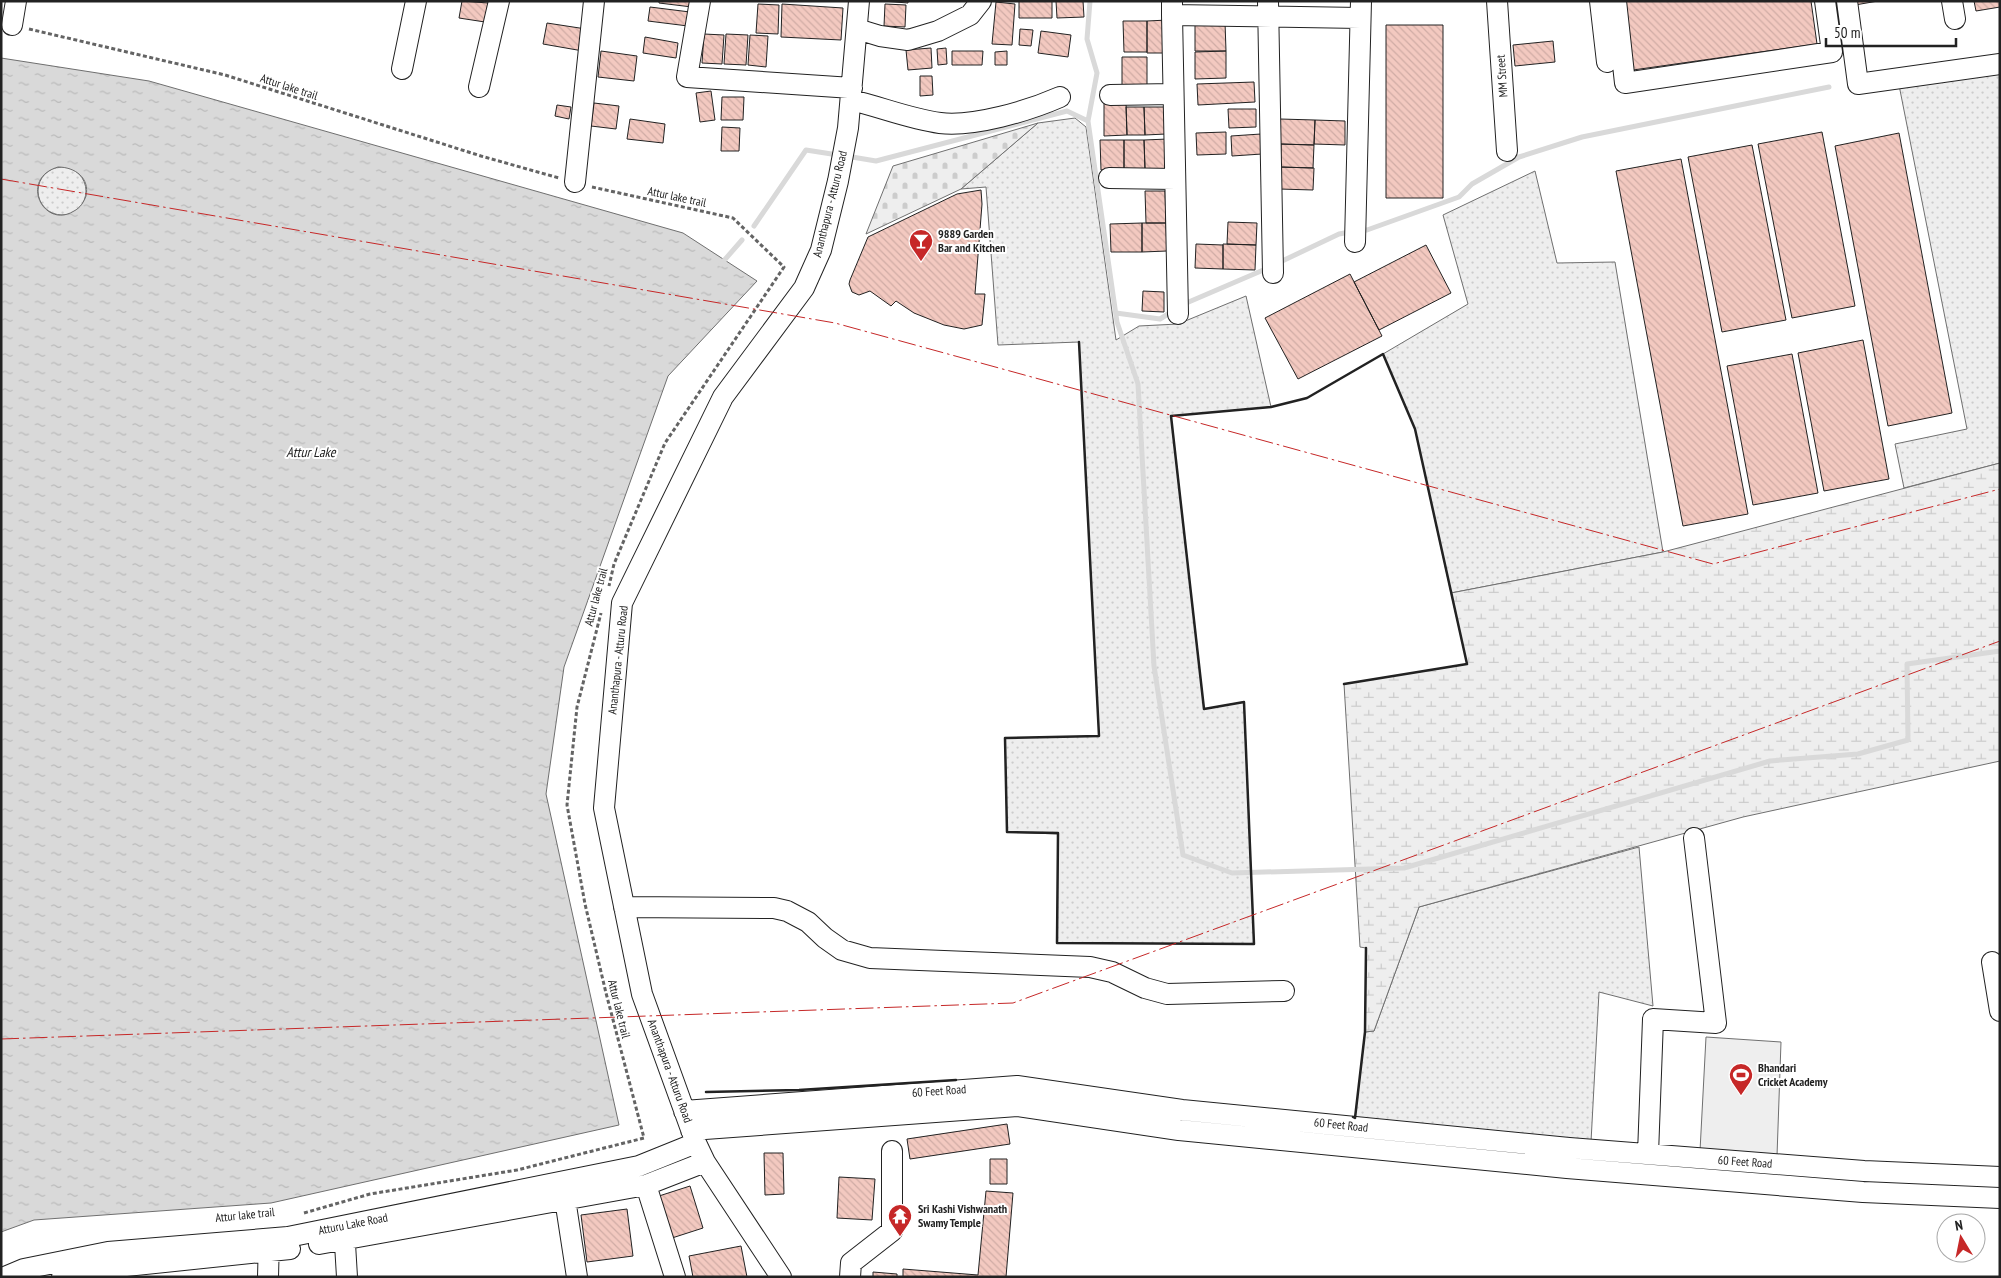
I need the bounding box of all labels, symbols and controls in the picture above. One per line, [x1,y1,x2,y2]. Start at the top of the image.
scale bar [1826,15,1956,47]
text: 50 m [1834,23,1860,42]
street label: MM Street [1492,54,1510,98]
street label: Attur lake trail [259,70,320,103]
street label: Ananthapura - Atturu Road [809,149,850,259]
street label: Attur lake trail [646,183,708,210]
place label: 9889 Garden Bar and Kitchen [938,226,1006,255]
bar icon: 9889 Garden Bar and Kitchen [908,228,934,262]
water label: Attur Lake [286,443,337,461]
street label: Attur lake trail [581,566,611,628]
street label: Ananthapura - Atturu Road [604,605,631,715]
street label: Attur lake trail [605,978,634,1040]
street label: Ananthapura - Atturu Road [645,1017,696,1125]
place label: Bhandari Cricket Academy [1758,1060,1828,1089]
sports icon: Bhandari Cricket Academy [1728,1062,1754,1096]
street label: 60 Feet Road [911,1081,967,1100]
street label: 60 Feet Road [1313,1114,1369,1135]
street label: 60 Feet Road [1717,1152,1773,1171]
place label: Sri Kashi Vishwanath Swamy Temple [918,1201,1007,1230]
temple icon: Sri Kashi Vishwanath Swamy Temple [887,1203,913,1237]
street label: Attur lake trail [215,1204,276,1225]
street label: Atturu Lake Road [317,1209,389,1238]
north arrow [1936,1213,1986,1263]
text: N [1953,1216,1964,1235]

